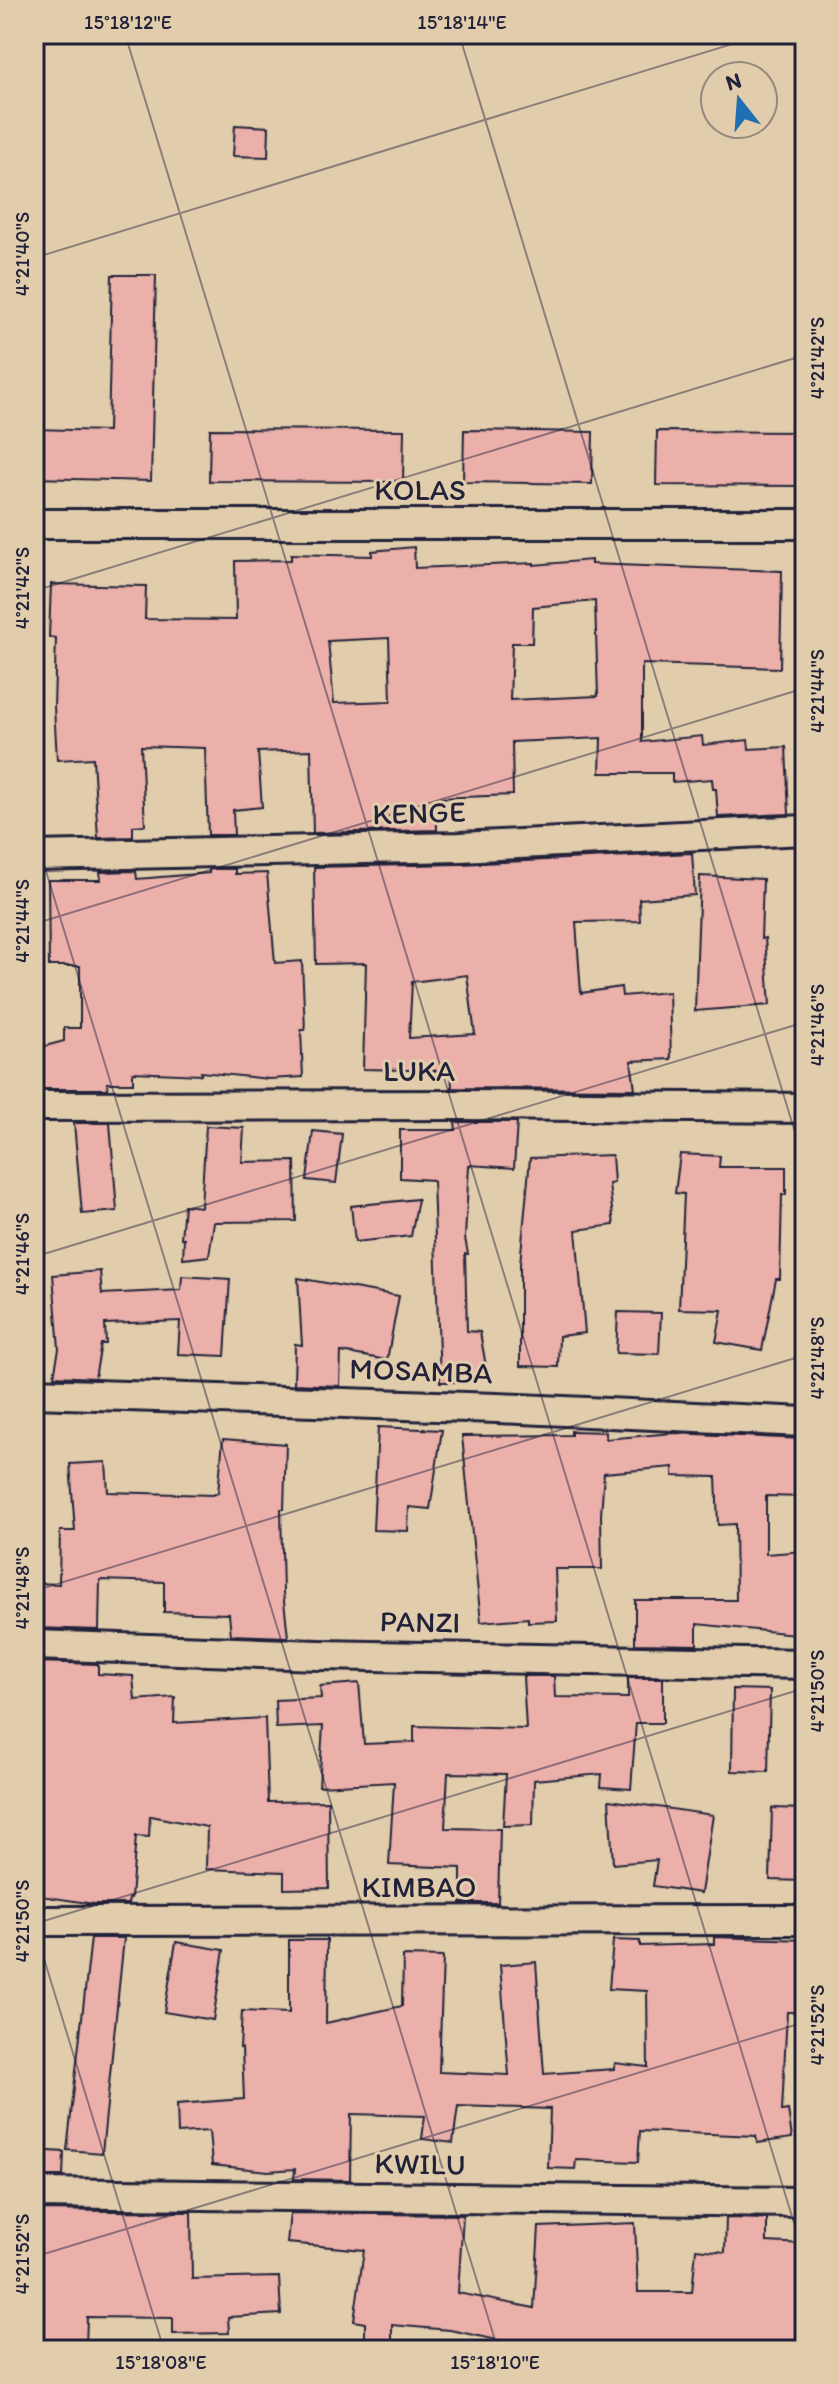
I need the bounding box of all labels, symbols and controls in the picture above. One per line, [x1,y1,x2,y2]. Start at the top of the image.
text: 15°18'12"E [84,10,172,34]
text: 15°18'14"E [417,10,507,34]
north arrow [699,60,779,140]
text: N [722,66,744,96]
text: 4°21'40"S [10,212,34,296]
text: 4°21'42"S [805,317,829,399]
street label: KOLAS [374,471,466,508]
text: 4°21'42"S [10,547,34,629]
text: 4°21'44"S [805,649,829,733]
street label: KENGE [372,792,466,833]
text: 4°21'44"S [10,879,34,963]
text: 4°21'46"S [805,984,829,1066]
street label: LUKA [383,1052,455,1089]
text: 4°21'46"S [10,1213,34,1295]
text: 4°21'48"S [805,1317,829,1399]
street label: MOSAMBA [349,1350,493,1391]
text: 4°21'48"S [10,1547,34,1629]
street label: PANZI [379,1602,461,1641]
text: 4°21'50"S [805,1650,829,1732]
street label: KIMBAO [361,1868,477,1905]
text: 4°21'50"S [10,1880,34,1962]
text: 4°21'52"S [805,1985,829,2066]
street label: KWILU [374,2144,466,2183]
text: 4°21'52"S [10,2214,34,2295]
text: 15°18'08"E [115,2350,207,2374]
text: 15°18'10"E [450,2350,540,2374]

